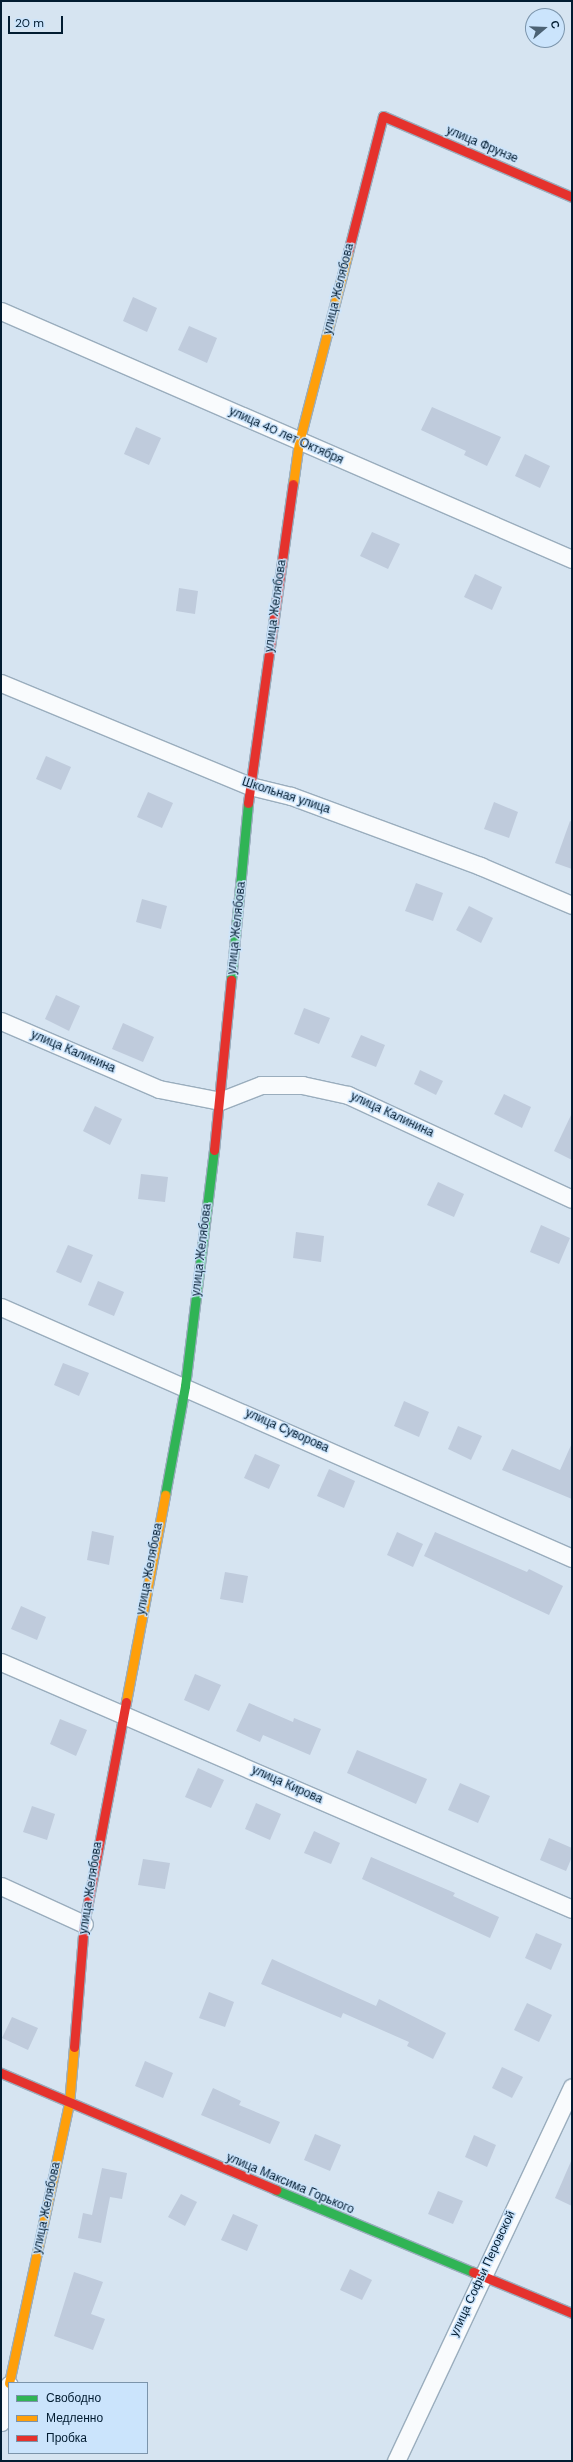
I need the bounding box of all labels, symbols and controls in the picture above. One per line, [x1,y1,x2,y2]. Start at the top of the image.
scale bar [10,8,65,34]
north arrow [525,8,565,48]
text: 20 m [15,15,44,31]
text: С [547,18,563,30]
street label: улица Фрунзе [444,123,520,167]
street label: улица Желябова [321,242,357,336]
street label: улица 40 лет Октября [227,404,345,468]
street label: улица Желябова [262,559,290,653]
street label: Школьная улица [240,775,332,817]
street label: улица Желябова [225,881,249,975]
street label: улица Калинина [29,1028,117,1076]
street label: улица Калинина [348,1089,436,1141]
street label: улица Желябова [189,1203,215,1297]
street label: улица Суворова [243,1406,331,1456]
street label: улица Желябова [134,1522,166,1616]
street label: улица Кирова [249,1763,325,1807]
street label: улица Желябова [77,1841,105,1935]
street label: улица Максима Горького [224,2151,356,2217]
street label: улица Желябова [30,2161,64,2255]
street label: улица Софьи Перовской [447,2209,519,2339]
legend [8,2382,148,2454]
text: Свободно [46,2390,101,2406]
text: Медленно [46,2410,103,2426]
text: Пробка [46,2430,87,2446]

